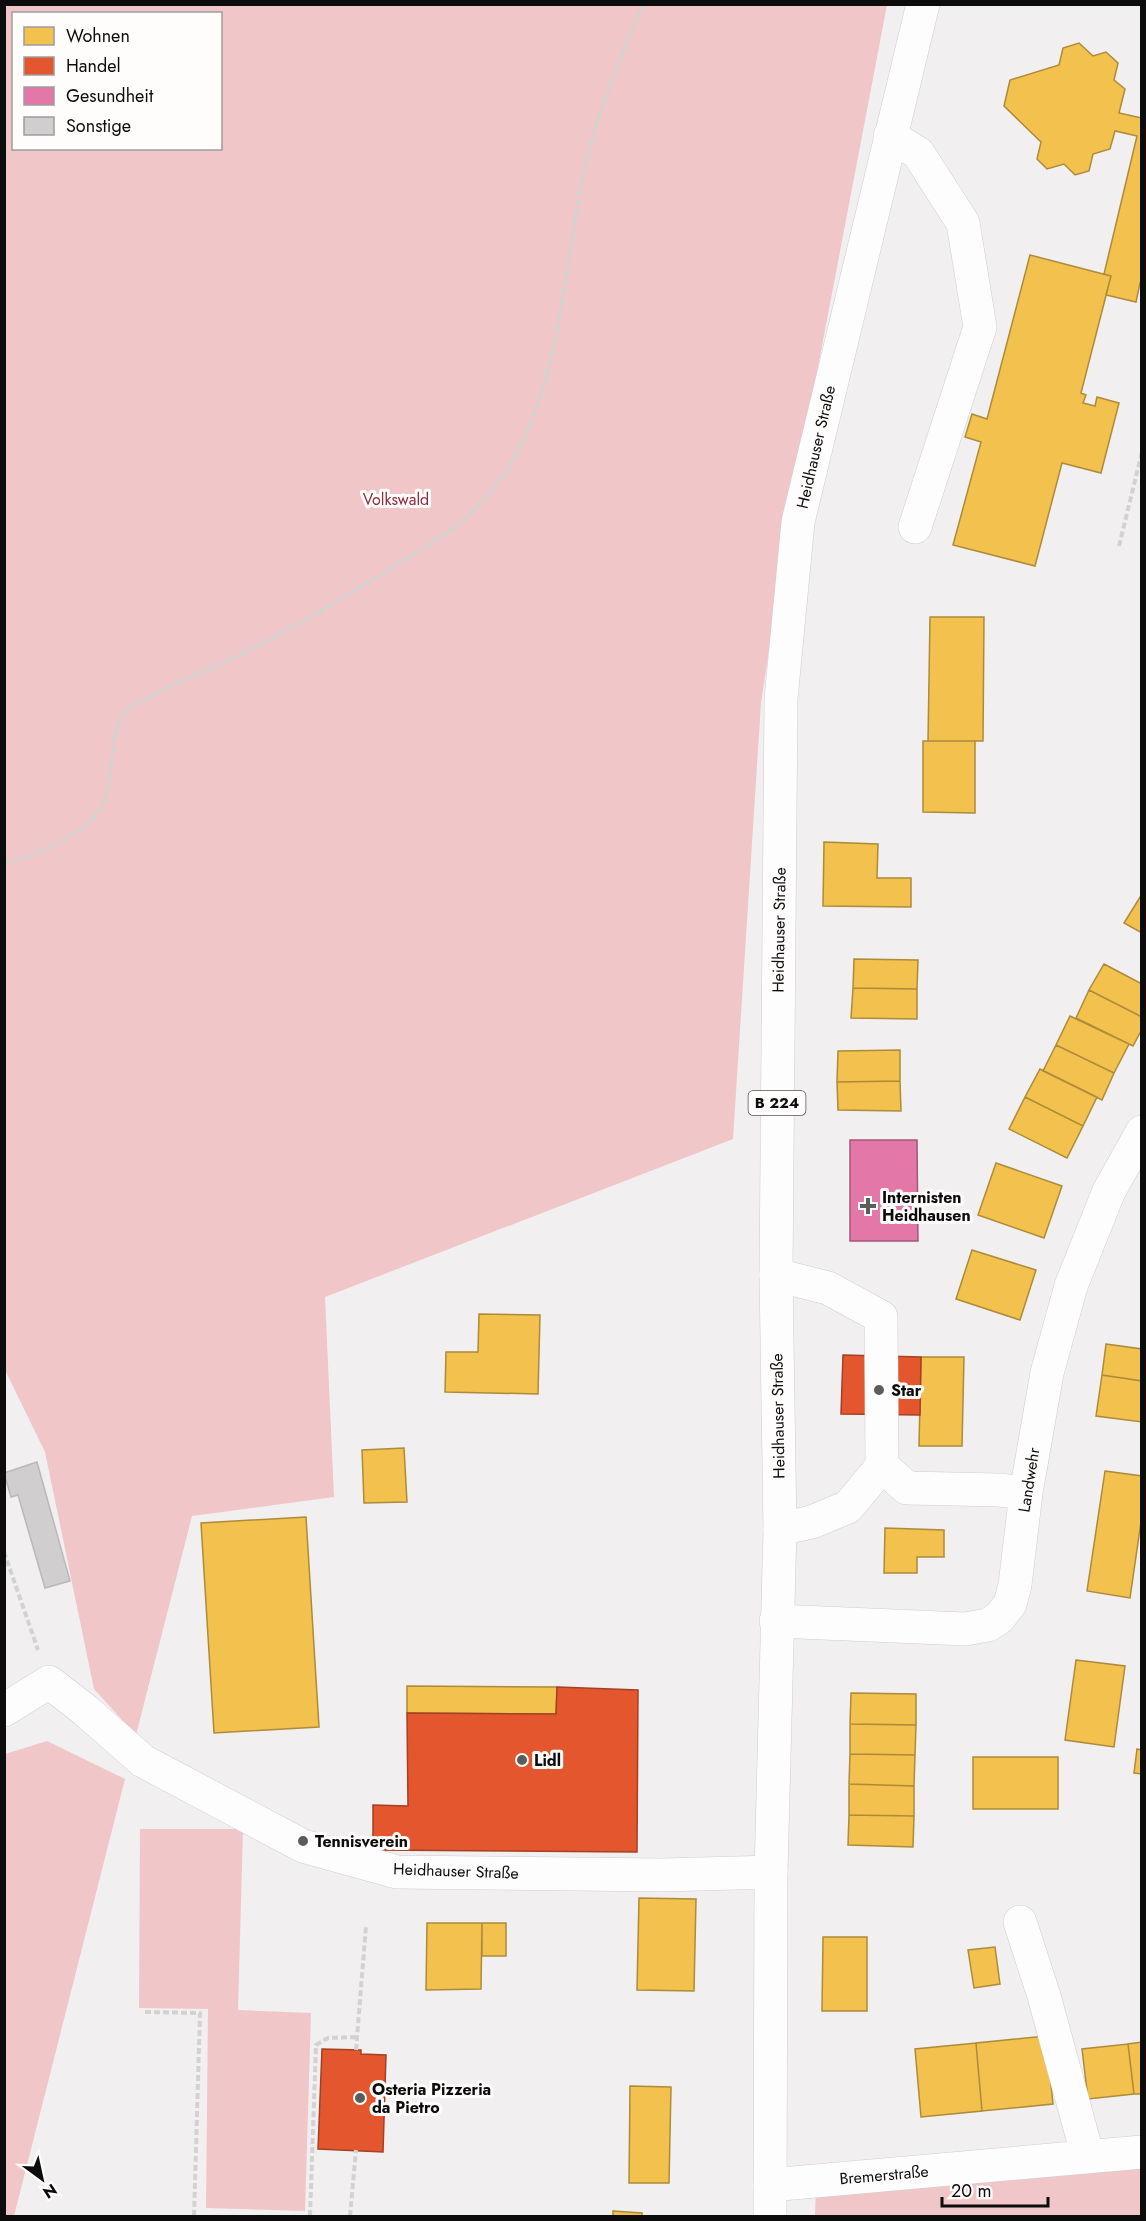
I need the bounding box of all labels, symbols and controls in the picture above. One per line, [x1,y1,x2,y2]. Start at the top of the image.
legend [12,12,222,150]
text: Wohnen [66,23,130,49]
text: Handel [66,53,121,79]
text: Gesundheit [66,83,154,109]
text: Sonstige [66,113,131,139]
street label: Heidhauser Straße [791,383,841,511]
park label: Volkswald [363,488,429,511]
street label: Heidhauser Straße [766,867,792,993]
road number: B 224 [748,1091,806,1115]
place label: Internisten Heidhausen [882,1186,971,1227]
marker: Internisten Heidhausen [859,1197,877,1215]
street label: Heidhauser Straße [765,1353,791,1479]
place label: Star [891,1379,922,1402]
marker: Star [872,1383,886,1397]
street label: Landwehr [1013,1446,1046,1514]
place label: Lidl [534,1749,561,1772]
marker: Lidl [515,1753,529,1767]
place label: Tennisverein [315,1830,408,1853]
marker: Tennisverein [296,1834,310,1848]
street label: Heidhauser Straße [393,1857,519,1885]
place label: Osteria Pizzeria da Pietro [372,2078,491,2119]
marker: Osteria Pizzeria da Pietro [353,2091,367,2105]
north arrow [12,2149,72,2209]
street label: Bremerstraße [838,2160,930,2190]
scale bar [942,2170,1048,2208]
text: N [38,2178,61,2204]
text: 20 m [951,2178,991,2204]

